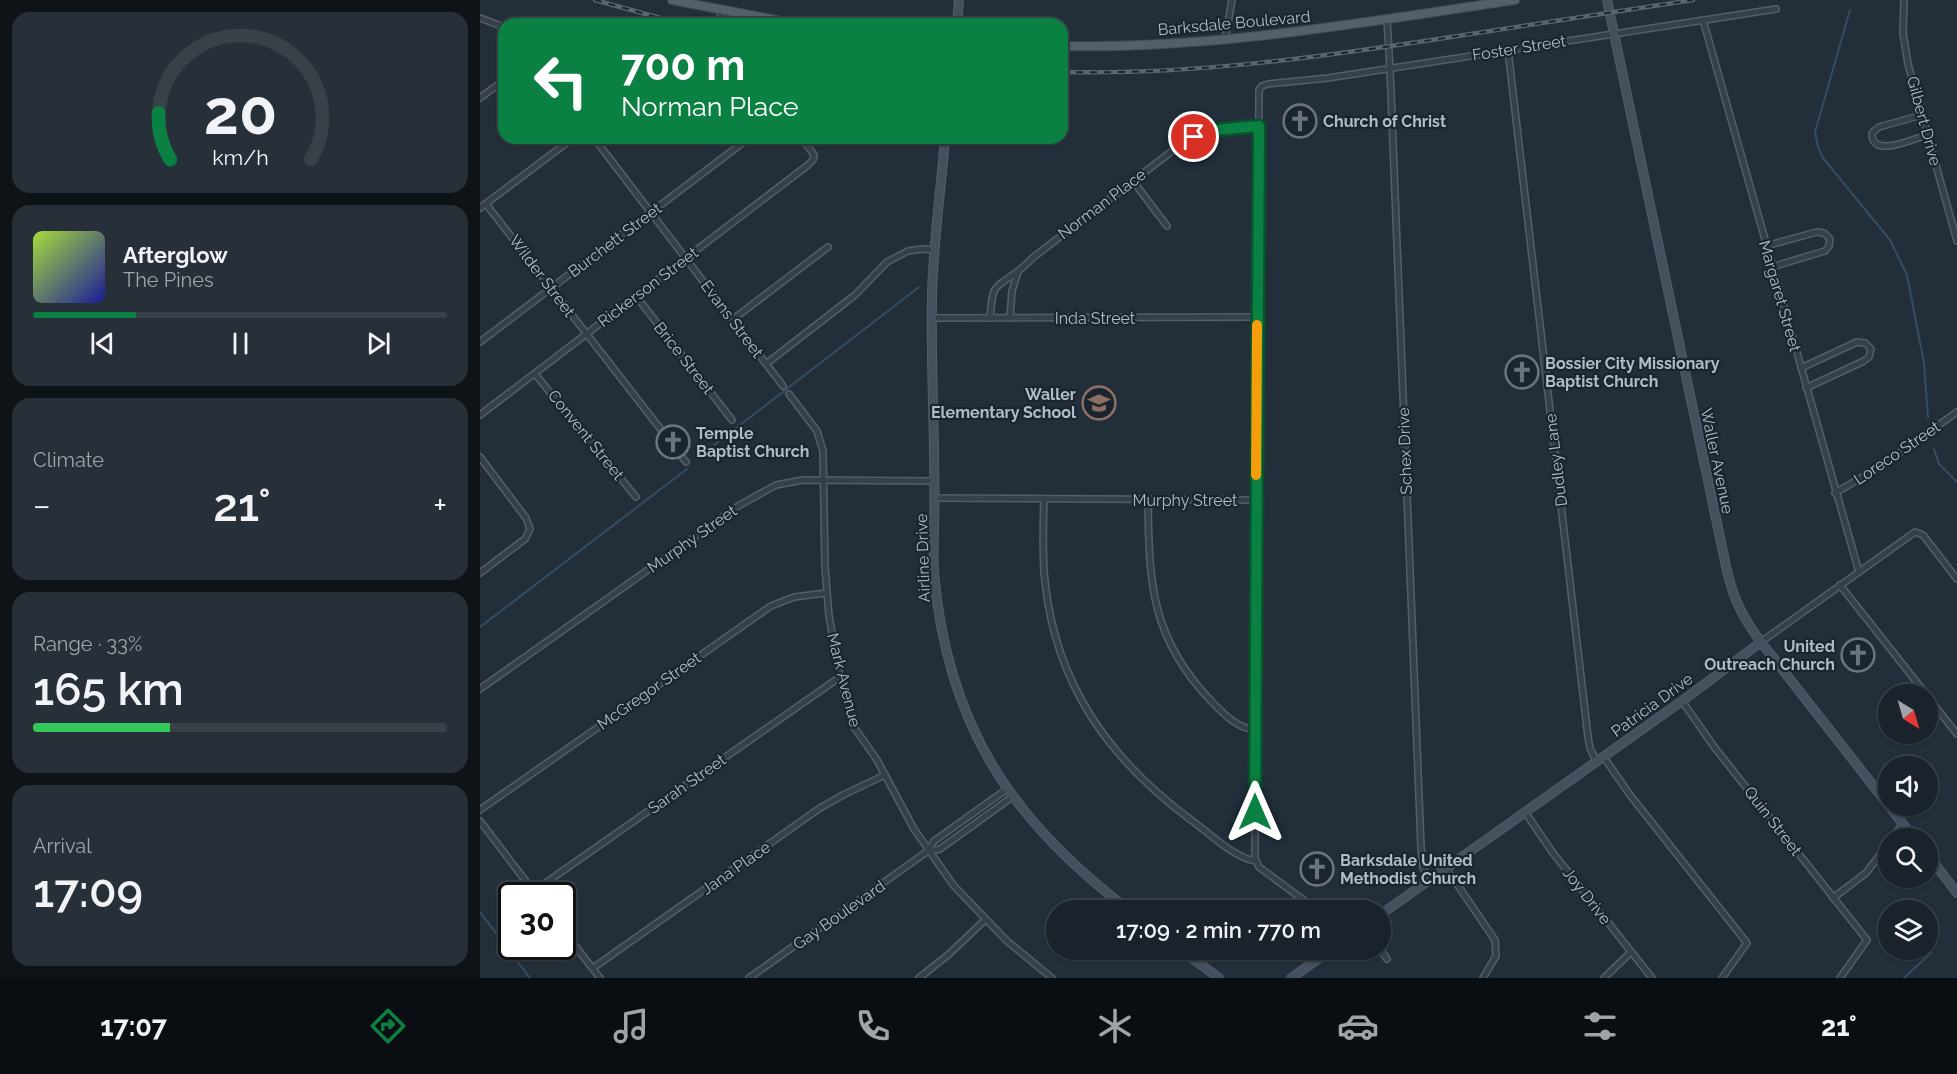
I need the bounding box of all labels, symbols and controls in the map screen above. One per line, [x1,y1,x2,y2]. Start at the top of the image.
street label: Barksdale Boulevard [1157,7,1311,39]
street label: Foster Street [1471,31,1568,65]
text: 700 m [621,41,745,90]
icon: left [522,42,600,120]
street label: Gilbert Drive [1903,74,1945,168]
text: 20 [203,75,277,149]
text: Norman Place [621,91,799,122]
church icon: Church of Christ [1282,103,1318,139]
pin [1168,111,1219,162]
place label: Church of Christ [1323,112,1446,131]
icon: arrive [1177,120,1210,153]
text: km/h [212,145,268,170]
street label: Norman Place [1054,165,1150,243]
street label: Burchett Street [565,198,666,281]
street label: Wilder Street [505,231,579,321]
street label: Margaret Street [1755,238,1805,355]
text: Afterglow [123,242,228,268]
street label: Rickerson Street [594,243,702,331]
text: The Pines [123,268,214,292]
street label: Evans Street [697,277,768,362]
street label: Inda Street [1055,309,1136,328]
street label: Brice Street [650,318,718,398]
icon: previous [86,327,119,360]
icon: pause [224,327,257,360]
icon: next [362,327,395,360]
church icon: Bossier City Missionary Baptist Church [1504,354,1540,390]
place label: Bossier City Missionary Baptist Church [1545,354,1720,391]
place label: Waller Elementary School [931,385,1077,422]
school or university icon: Waller Elementary School [1081,385,1117,421]
street label: Convent Street [544,386,628,484]
street label: Waller Avenue [1697,406,1737,516]
street label: Schex Drive [1394,407,1416,495]
street label: Dudley Lane [1541,412,1571,508]
street label: Loreco Street [1850,417,1944,489]
church icon: Temple Baptist Church [655,424,691,460]
place label: Temple Baptist Church [696,424,809,461]
text: Climate [33,448,104,472]
text: 21° [213,479,271,532]
text: − [33,486,51,525]
text: + [433,486,447,525]
street label: Murphy Street [1133,491,1238,510]
street label: Murphy Street [644,501,741,577]
street label: Airline Drive [912,513,934,603]
street label: Mark Avenue [823,631,865,729]
text: Range · 33% [33,632,142,656]
place label: United Outreach Church [1704,637,1835,674]
church icon: United Outreach Church [1840,637,1876,673]
street label: McGregor Street [594,648,705,734]
text: 165 km [33,663,184,716]
street label: Patricia Drive [1607,669,1697,741]
north arrow [1878,684,1938,744]
map controls [1878,684,1938,960]
street label: Sarah Street [644,750,730,818]
button: sound [1878,756,1938,816]
position arrow [1223,780,1287,844]
street label: Quin Street [1740,783,1806,860]
button: search [1878,828,1938,888]
text: Arrival [33,834,92,858]
street label: Jana Place [698,837,774,899]
church icon: Barksdale United Methodist Church [1299,851,1335,887]
place label: Barksdale United Methodist Church [1340,851,1476,888]
street label: Joy Drive [1559,864,1615,928]
text: 17:09 [33,865,143,918]
street label: Gay Boulevard [789,876,889,954]
speed limit sign: 30 [498,882,576,960]
button: layers [1878,900,1938,960]
text: 17:09 · 2 min · 770 m [1116,917,1321,943]
icon: directions [367,1005,409,1047]
icon: music [610,1005,652,1047]
icon: phone [852,1005,894,1047]
icon: climate [1094,1005,1136,1047]
icon: car [1337,1005,1379,1047]
icon: filters [1579,1005,1621,1047]
text: 17:07 [100,1011,167,1042]
text: 21° [1821,1011,1857,1042]

